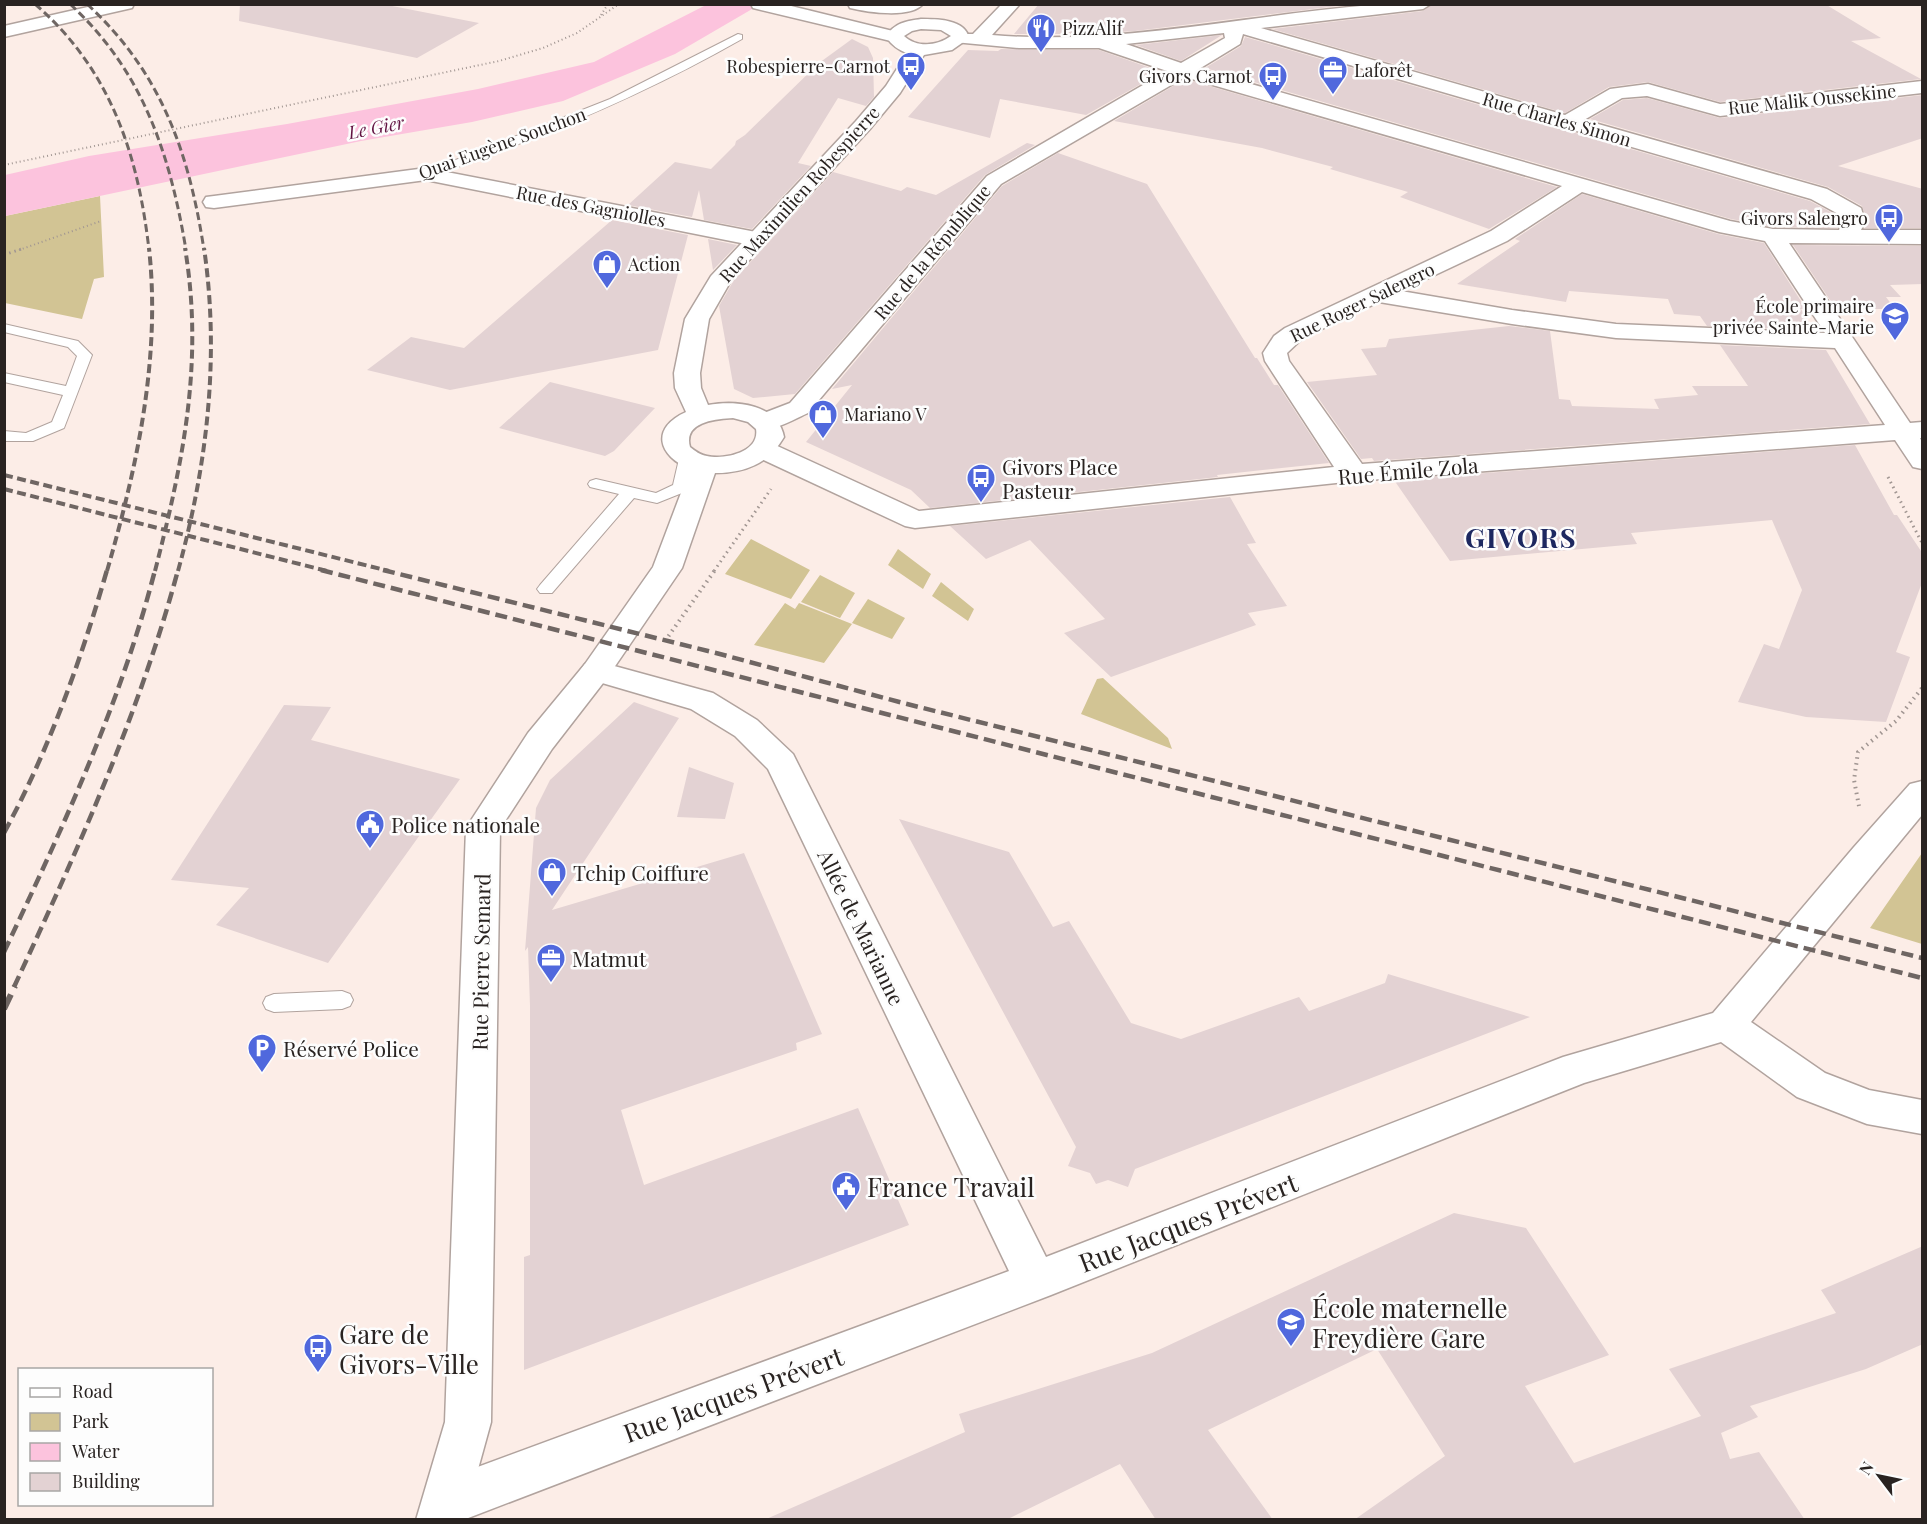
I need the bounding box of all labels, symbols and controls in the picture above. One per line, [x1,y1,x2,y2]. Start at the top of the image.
restaurant icon: PizzAlif [1025,12,1057,54]
place label: PizzAlif [1062,16,1125,40]
bus stop icon: Robespierre-Carnot [895,50,927,92]
place label: Robespierre-Carnot [726,54,891,78]
office icon: Laforêt [1317,54,1349,96]
place label: Laforêt [1354,58,1413,82]
bus stop icon: Givors Carnot [1257,60,1289,102]
place label: Givors Carnot [1139,64,1253,88]
street label: Rue Malik Oussekine [1727,78,1897,120]
street label: Rue Charles Simon [1480,86,1634,152]
street label: Quai Eugène Souchon [415,101,589,184]
street label: Rue Maximilien Robespierre [713,101,885,287]
water label: Le Gier [345,110,407,144]
street label: Rue de la République [868,179,996,325]
street label: Rue des Gagniolles [514,180,668,232]
bus stop icon: Givors Salengro [1873,202,1905,244]
place label: Givors Salengro [1741,206,1868,230]
shop icon: Action [591,248,623,290]
place label: Action [627,252,681,276]
street label: Rue Roger Salengro [1286,256,1438,347]
place label: École primaire privée Sainte-Marie [1713,294,1874,339]
school or university icon: École primaire privée Sainte-Marie [1879,300,1911,342]
shop icon: Mariano V [807,398,839,440]
place label: Mariano V [844,402,927,426]
street label: Rue Émile Zola [1337,450,1480,490]
place label: Givors Place Pasteur [1002,452,1118,504]
bus stop icon: Givors Place Pasteur [965,462,997,504]
district label: GIVORS [1465,519,1577,555]
public building icon: Police nationale [354,808,386,850]
place label: Police nationale [391,810,540,838]
street label: Allée de Marianne [812,844,912,1009]
shop icon: Tchip Coiffure [536,856,568,898]
place label: Tchip Coiffure [573,858,709,886]
street label: Rue Pierre Semard [464,873,496,1051]
office icon: Matmut [535,942,567,984]
place label: Matmut [572,944,647,972]
parking icon: Réservé Police [246,1032,278,1074]
place label: Réservé Police [283,1034,419,1062]
street label: Rue Jacques Prévert [1074,1164,1303,1280]
place label: France Travail [867,1169,1035,1204]
public building icon: France Travail [830,1170,862,1212]
place label: École maternelle Freydière Gare [1312,1290,1508,1355]
school or university icon: École maternelle Freydière Gare [1275,1306,1307,1348]
place label: Gare de Givors-Ville [339,1316,479,1381]
bus stop icon: Gare de Givors-Ville [302,1332,334,1374]
street label: Rue Jacques Prévert [618,1338,849,1450]
legend [18,1368,213,1506]
text: Road [72,1379,113,1403]
text: Park [72,1409,109,1433]
text: Water [71,1439,120,1463]
north arrow [1849,1446,1909,1506]
text: N [1854,1457,1878,1478]
text: Building [72,1469,140,1493]

